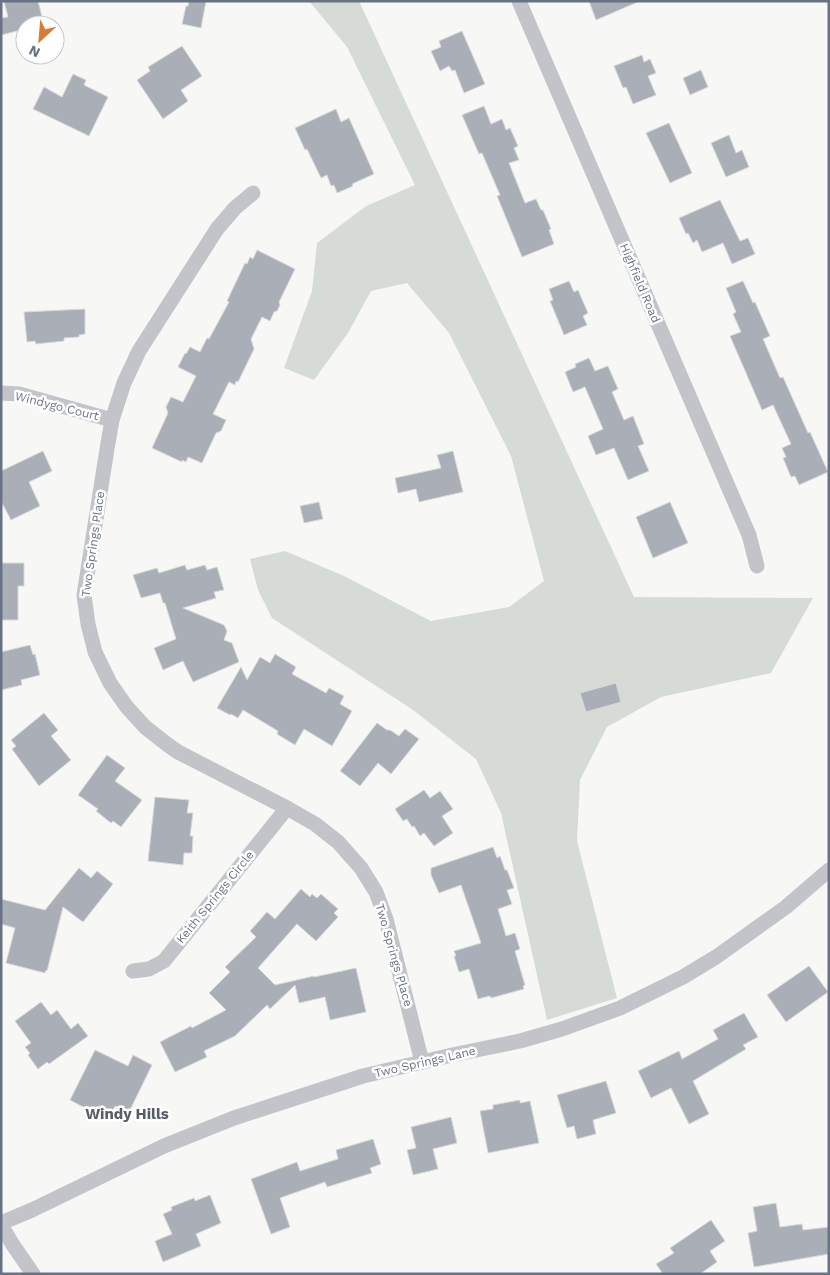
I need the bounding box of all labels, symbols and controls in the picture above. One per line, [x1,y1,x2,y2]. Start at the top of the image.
north arrow [15,15,65,65]
text: N [26,42,42,61]
street label: Highfield Road [617,241,663,325]
street label: Windygo Court [14,389,100,423]
street label: Two Springs Place [79,490,107,598]
street label: Keith Springs Circle [173,848,257,946]
street label: Two Springs Place [373,902,415,1008]
street label: Two Springs Lane [373,1044,477,1080]
district label: Windy Hills [85,1105,169,1123]

